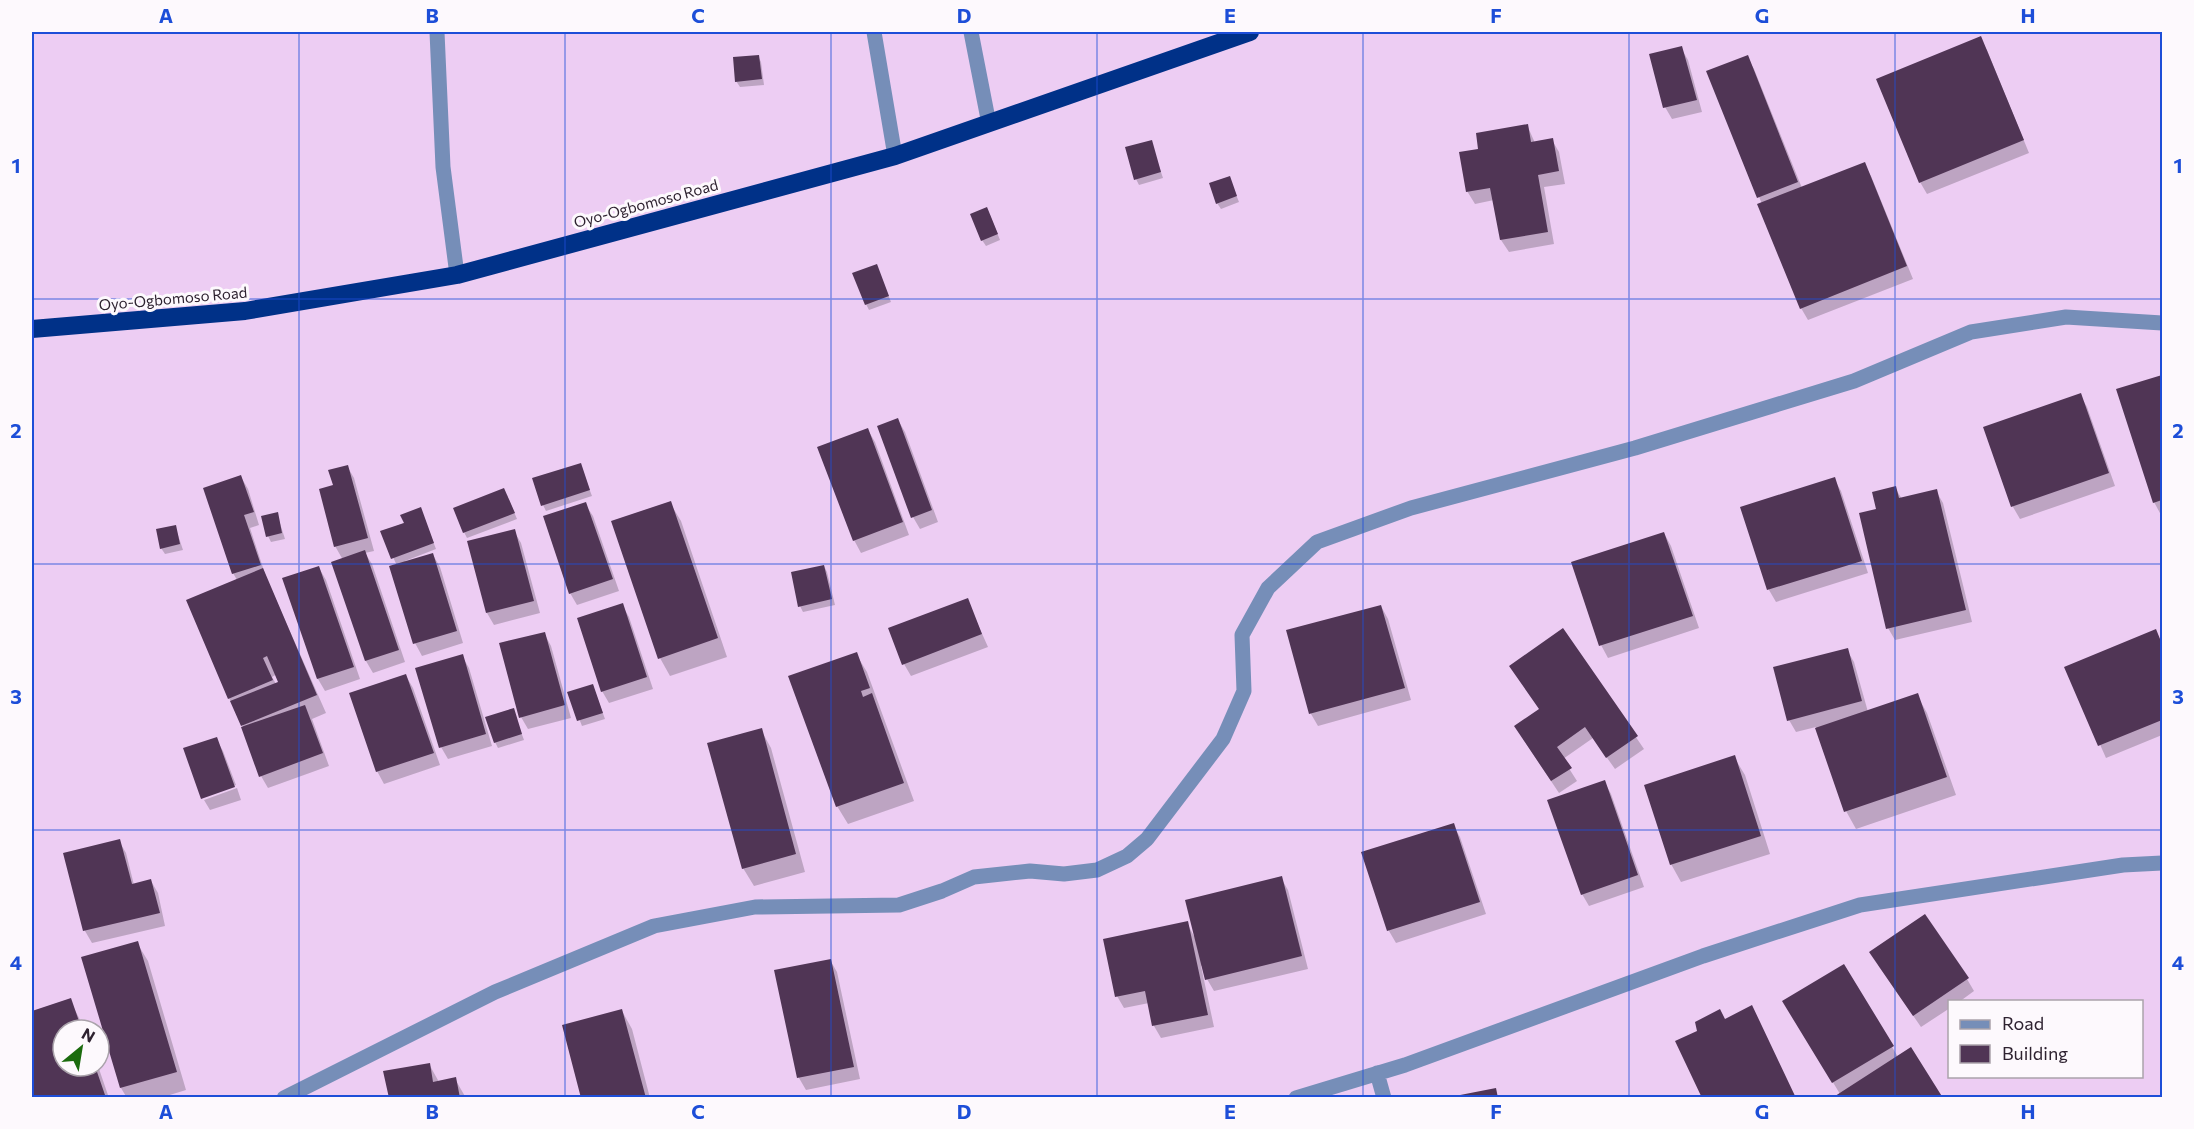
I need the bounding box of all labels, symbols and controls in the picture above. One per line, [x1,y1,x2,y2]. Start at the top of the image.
text: A [159,3,173,27]
text: B [425,3,439,27]
text: C [691,3,705,27]
text: D [957,3,971,27]
text: E [1224,3,1236,27]
text: F [1490,3,1502,27]
text: G [1755,3,1769,27]
text: H [2021,3,2036,27]
text: 1 [11,153,21,177]
text: 1 [2173,153,2183,177]
street label: Oyo-Ogbomoso Road [572,175,720,231]
street label: Oyo-Ogbomoso Road [98,283,248,313]
text: 2 [10,418,22,442]
text: 2 [2172,418,2184,442]
text: 3 [10,684,22,708]
text: 3 [2172,684,2184,708]
text: 4 [10,950,22,974]
text: 4 [2172,950,2184,974]
legend [1948,1000,2143,1078]
text: Road [2002,1012,2044,1034]
north arrow [51,1018,111,1078]
text: N [79,1023,99,1046]
text: Building [2002,1042,2068,1064]
text: A [159,1099,173,1123]
text: B [425,1099,439,1123]
text: C [691,1099,705,1123]
text: D [957,1099,971,1123]
text: E [1224,1099,1236,1123]
text: F [1490,1099,1502,1123]
text: G [1755,1099,1769,1123]
text: H [2021,1099,2036,1123]

